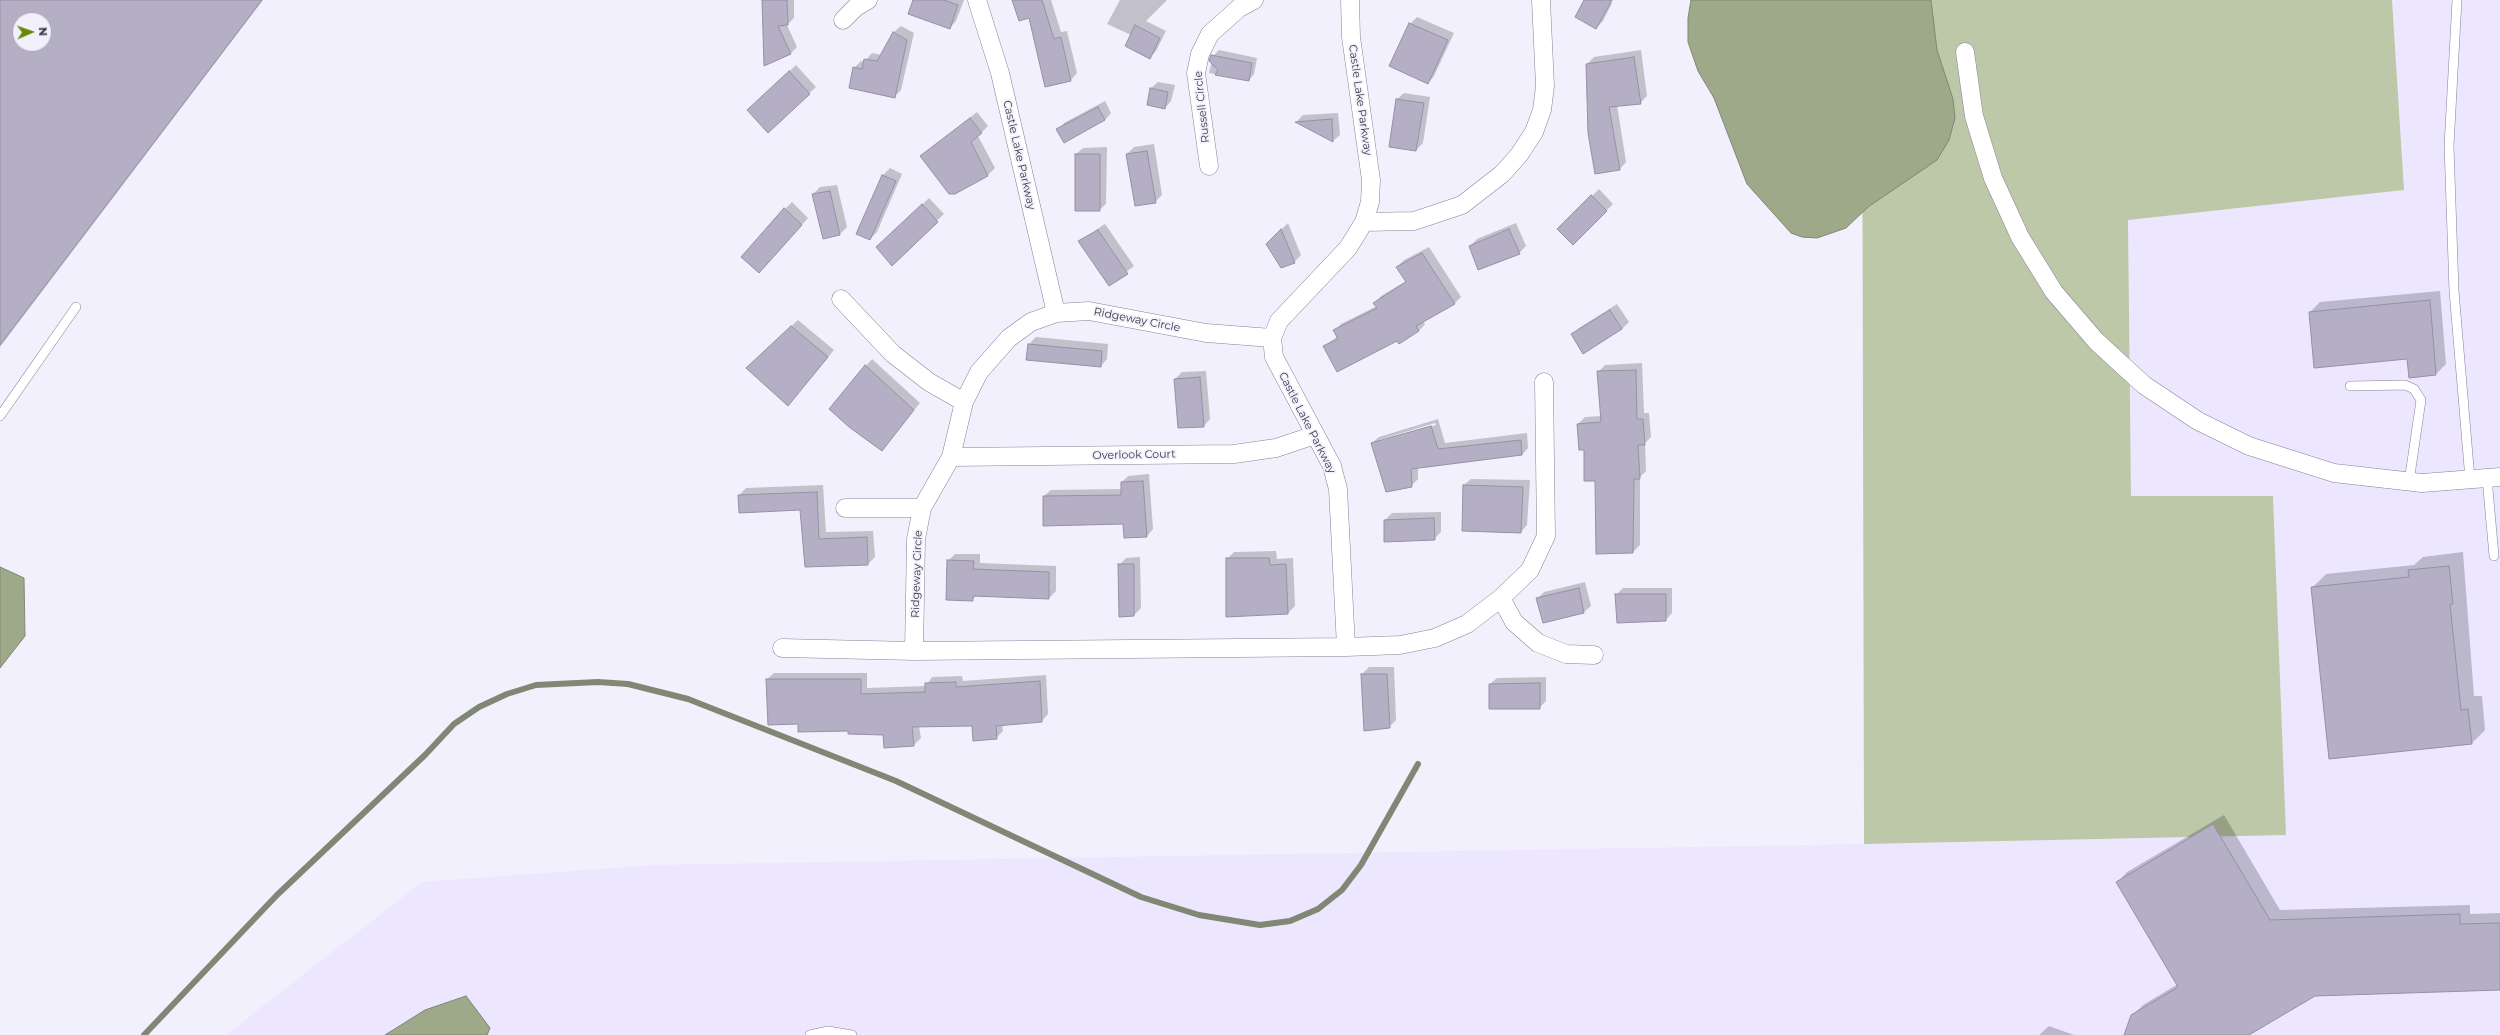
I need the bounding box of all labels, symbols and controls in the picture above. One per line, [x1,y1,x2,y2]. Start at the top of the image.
north arrow [12,12,52,52]
text: N [36,27,50,36]
street label: Castle Lake Parkway [1346,44,1374,156]
street label: Russell Circle [1192,70,1212,144]
street label: Castle Lake Parkway [1000,99,1038,211]
street label: Ridgeway Circle [1093,305,1181,335]
street label: Castle Lake Parkway [1276,370,1338,476]
street label: Overlook Court [1092,448,1176,462]
street label: Ridgeway Circle [909,530,925,618]

